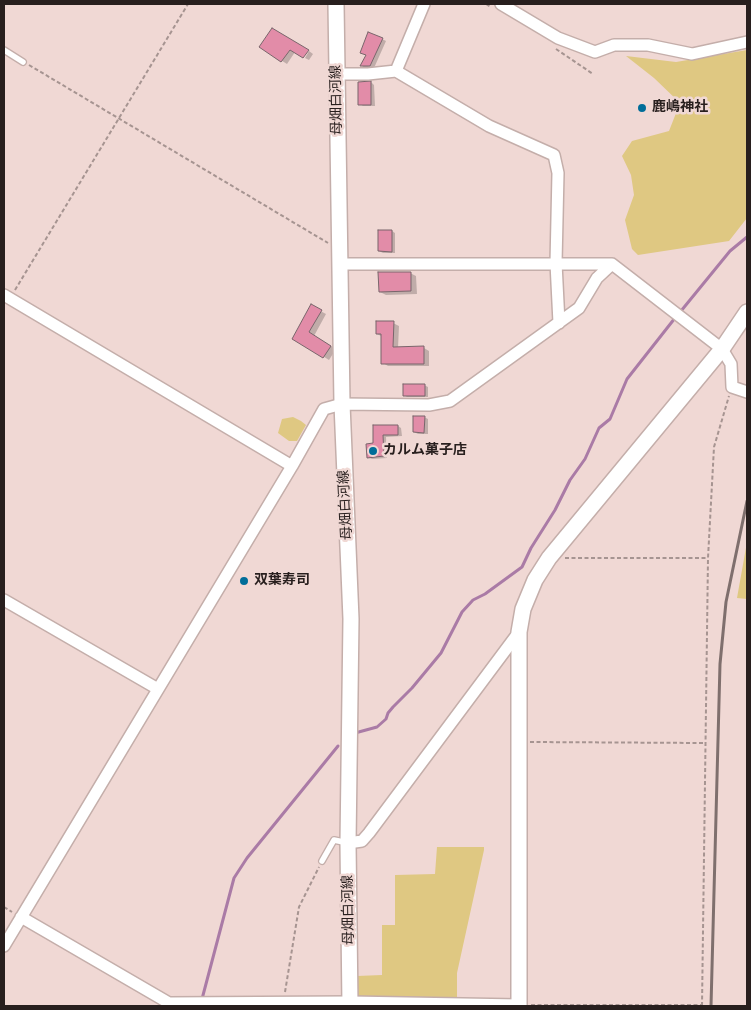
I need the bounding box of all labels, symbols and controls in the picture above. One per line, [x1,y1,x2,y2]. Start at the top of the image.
street label: 母畑白河線 [328,65,346,135]
place label: 鹿嶋神社 [652,100,708,116]
marker: 鹿嶋神社 [636,102,648,114]
place label: カルム菓子店 [383,443,467,459]
marker: カルム菓子店 [367,445,379,457]
street label: 母畑白河線 [336,470,356,540]
place label: 双葉寿司 [254,573,310,589]
marker: 双葉寿司 [238,575,250,587]
street label: 母畑白河線 [340,875,358,945]

